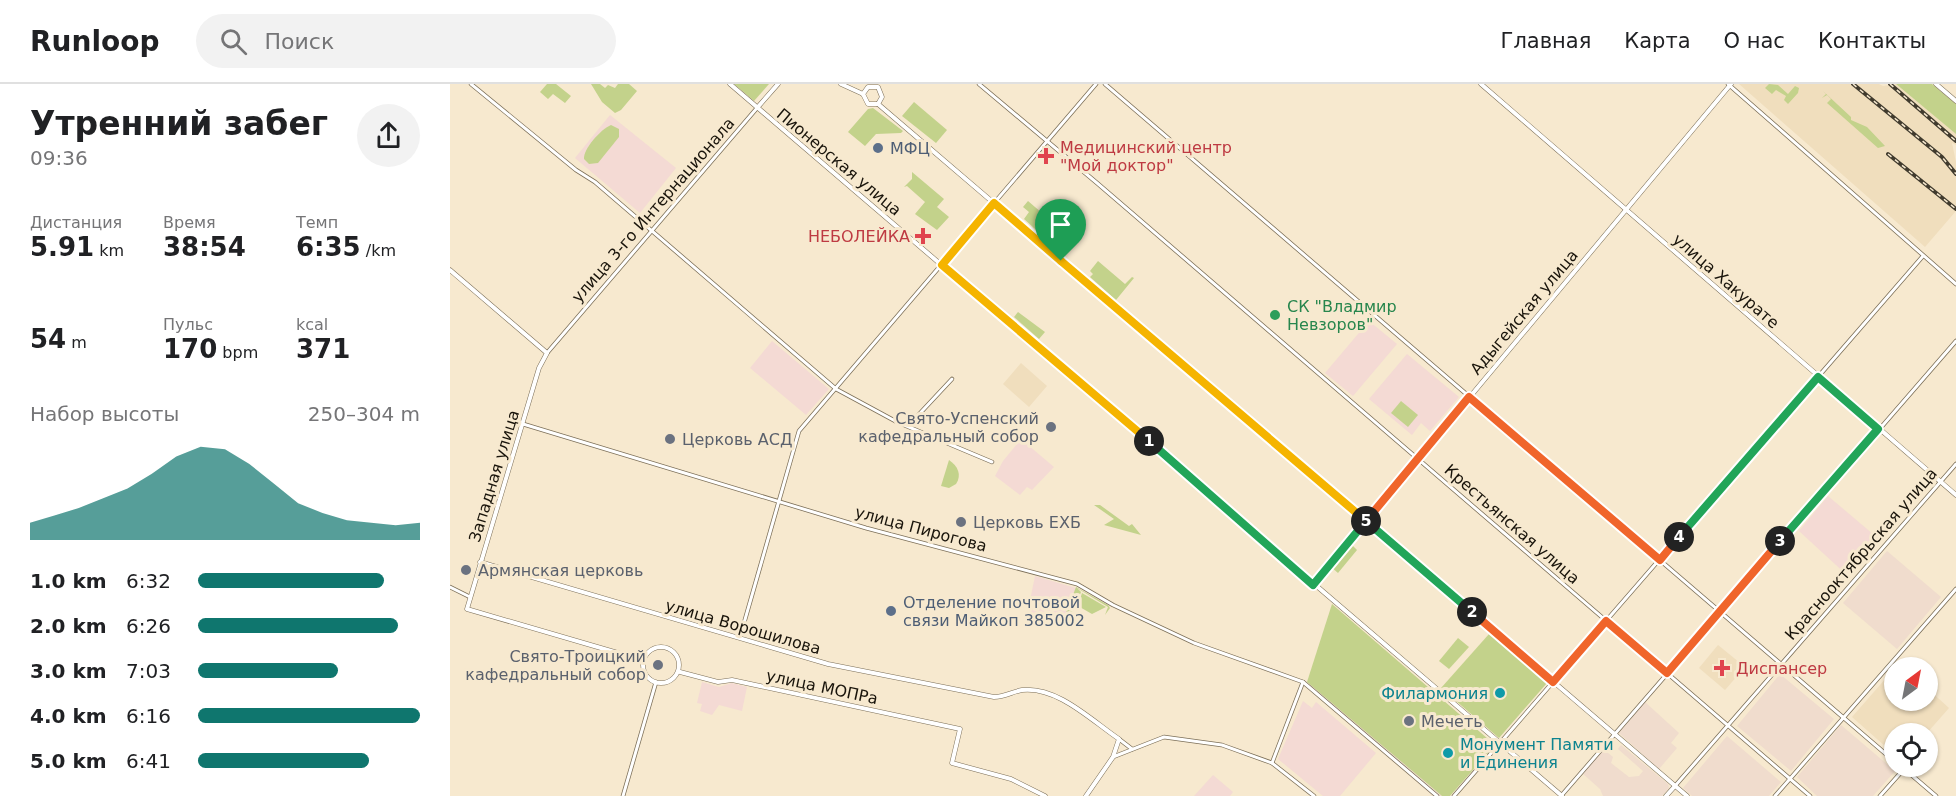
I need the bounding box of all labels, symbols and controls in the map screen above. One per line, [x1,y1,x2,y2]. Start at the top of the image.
search box [196,14,616,68]
text: Runloop [30,25,160,58]
icon: search [217,25,250,58]
text: Поиск [265,29,334,54]
text: Главная [1501,29,1591,53]
text: Карта [1624,29,1691,53]
text: О нас [1724,29,1785,53]
text: Контакты [1818,29,1926,53]
text: Утренний забег [30,104,328,143]
button: share [357,104,420,167]
street label: Пионерская улица [773,104,905,220]
street label: улица 3-го Интернационала [568,114,738,306]
place label: Медицинский центр "Мой доктор" [1060,138,1232,175]
place label: МФЦ [890,139,930,158]
marker: МФЦ [871,141,885,155]
text: 09:36 [30,146,88,170]
marker: Медицинский центр "Мой доктор" [1037,147,1055,165]
pin [1035,199,1086,261]
icon: arrive [1044,208,1077,241]
text: Дистанция [30,213,122,232]
text: Время [163,213,216,232]
text: Темп [296,213,338,232]
place label: НЕБОЛЕЙКА [808,227,910,246]
marker: НЕБОЛЕЙКА [914,227,932,245]
street label: улица Хакурате [1669,230,1783,332]
text: 5.91 [30,232,94,262]
text: 38:54 [163,232,246,262]
text: 6:35 [296,232,361,262]
text: km [94,241,124,260]
text: /km [361,241,396,260]
street label: Адыгейская улица [1466,246,1582,378]
place label: СК "Владмир Невзоров" [1287,297,1397,334]
marker: СК "Владмир Невзоров" [1268,308,1282,322]
text: Пульс [163,315,213,334]
text: kcal [296,315,328,334]
text: 54 [30,324,66,354]
text: m [66,333,87,352]
text: 170 [163,334,217,364]
text: 371 [296,334,350,364]
text: bpm [217,343,258,362]
text: Набор высоты [30,402,179,426]
text: 250–304 m [308,402,420,426]
street label: Западная улица [465,408,523,544]
place label: Свято-Успенский кафедральный собор [858,409,1039,446]
marker: Свято-Успенский кафедральный собор [1044,420,1058,434]
pin: 1 [1134,426,1164,456]
place label: Церковь АСД [682,430,792,449]
text: 1 [1143,431,1155,450]
marker: Церковь АСД [663,432,677,446]
street label: Крестьянская улица [1441,460,1583,588]
street label: Краснооктябрьская улица [1781,464,1941,644]
street label: улица Пирогова [853,502,989,556]
pin: 5 [1351,506,1381,536]
text: 5 [1360,511,1372,530]
place label: Церковь ЕХБ [973,513,1081,532]
marker: Церковь ЕХБ [954,515,968,529]
pin: 4 [1664,522,1694,552]
pin: 3 [1765,526,1795,556]
text: 4 [1673,527,1685,546]
text: 3 [1774,531,1786,550]
place label: Армянская церковь [478,561,643,580]
marker: Армянская церковь [459,563,473,577]
text: 1.0 km [30,569,107,593]
text: 6:32 [126,569,171,593]
place label: Отделение почтовой связи Майкоп 385002 [903,593,1085,630]
street label: улица Ворошилова [663,596,823,658]
pin: 2 [1457,597,1487,627]
text: 2 [1466,602,1478,621]
marker: Отделение почтовой связи Майкоп 385002 [884,604,898,618]
text: 2.0 km [30,614,107,638]
text: 6:26 [126,614,171,638]
place label: Свято-Троицкий кафедральный собор [465,647,646,684]
north arrow [1884,657,1938,711]
map controls [1884,657,1938,777]
marker: Свято-Троицкий кафедральный собор [651,658,665,672]
text: 3.0 km [30,659,107,683]
text: 7:03 [126,659,171,683]
marker: Диспансер [1713,659,1731,677]
place label: Диспансер [1736,659,1827,678]
street label: улица МОПРа [764,666,880,708]
place label: Филармония [1381,684,1488,703]
marker: Филармония [1493,686,1507,700]
text: 4.0 km [30,704,107,728]
text: 6:16 [126,704,171,728]
place label: Мечеть [1421,712,1483,731]
marker: Мечеть [1402,714,1416,728]
button: locate [1884,723,1938,777]
place label: Монумент Памяти и Единения [1460,735,1614,772]
marker: Монумент Памяти и Единения [1441,746,1455,760]
text: 5.0 km [30,749,107,773]
text: 6:41 [126,749,171,773]

